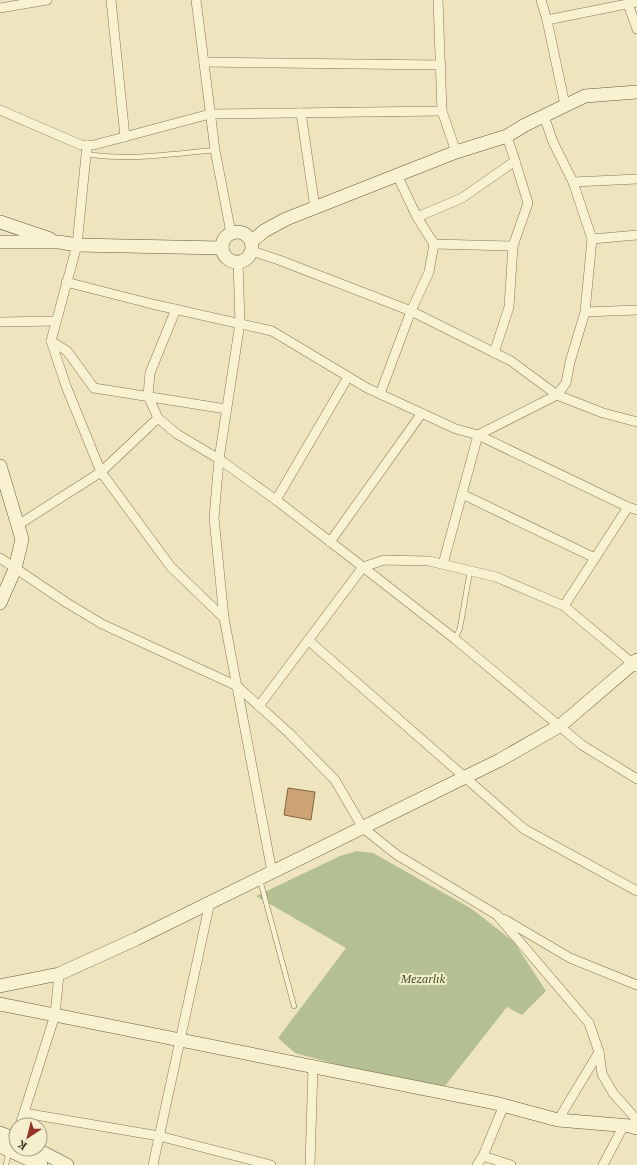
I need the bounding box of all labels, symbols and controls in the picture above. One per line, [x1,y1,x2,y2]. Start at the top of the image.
park label: Mezarlık [400,971,445,986]
north arrow [8,1117,48,1157]
text: K [15,1137,29,1153]

